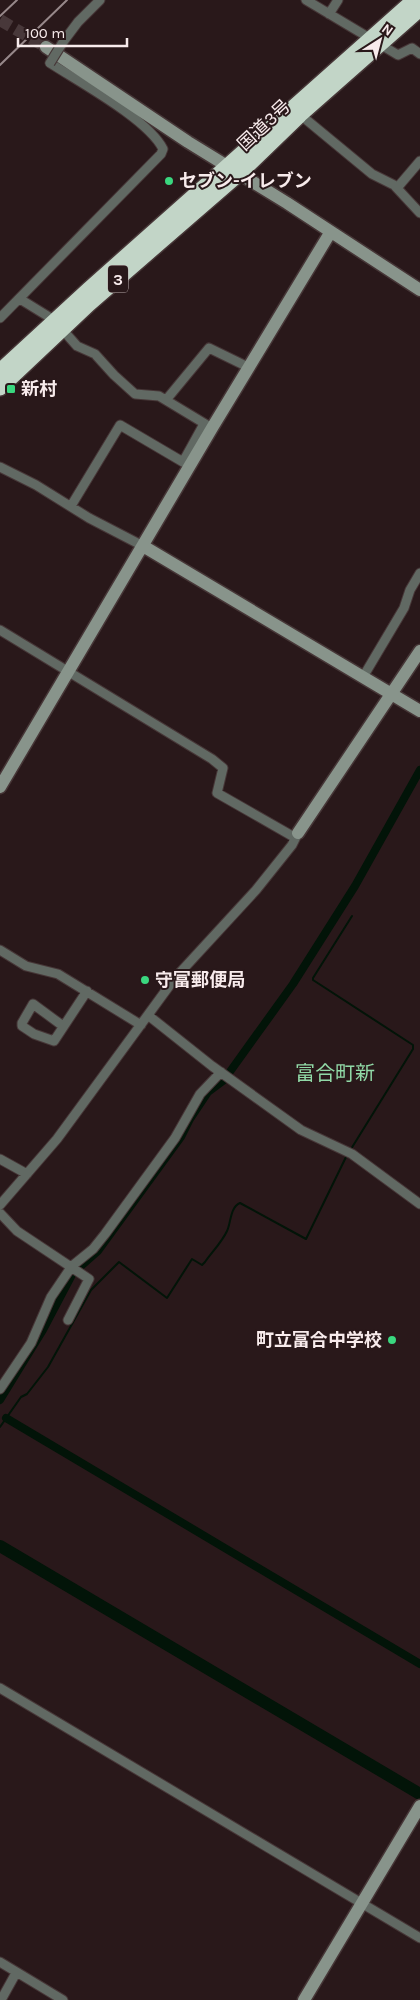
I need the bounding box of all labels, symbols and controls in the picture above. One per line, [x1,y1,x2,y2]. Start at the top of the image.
scale bar [18,15,126,47]
north arrow [355,15,405,65]
text: N [378,20,396,40]
text: 100 m [25,24,65,42]
street label: 国道3号 [233,95,295,155]
place label: セブン-イレブン [179,170,312,192]
marker: セブン-イレブン [163,175,175,187]
road number: 3 [108,266,128,292]
place label: 新村 [21,378,57,400]
marker: 新村 [5,383,17,395]
place label: 守富郵便局 [155,969,245,991]
marker: 守富郵便局 [139,974,151,986]
district label: 富合町新 [295,1062,375,1085]
place label: 町立富合中学校 [256,1329,382,1351]
marker: 町立富合中学校 [386,1334,398,1346]

